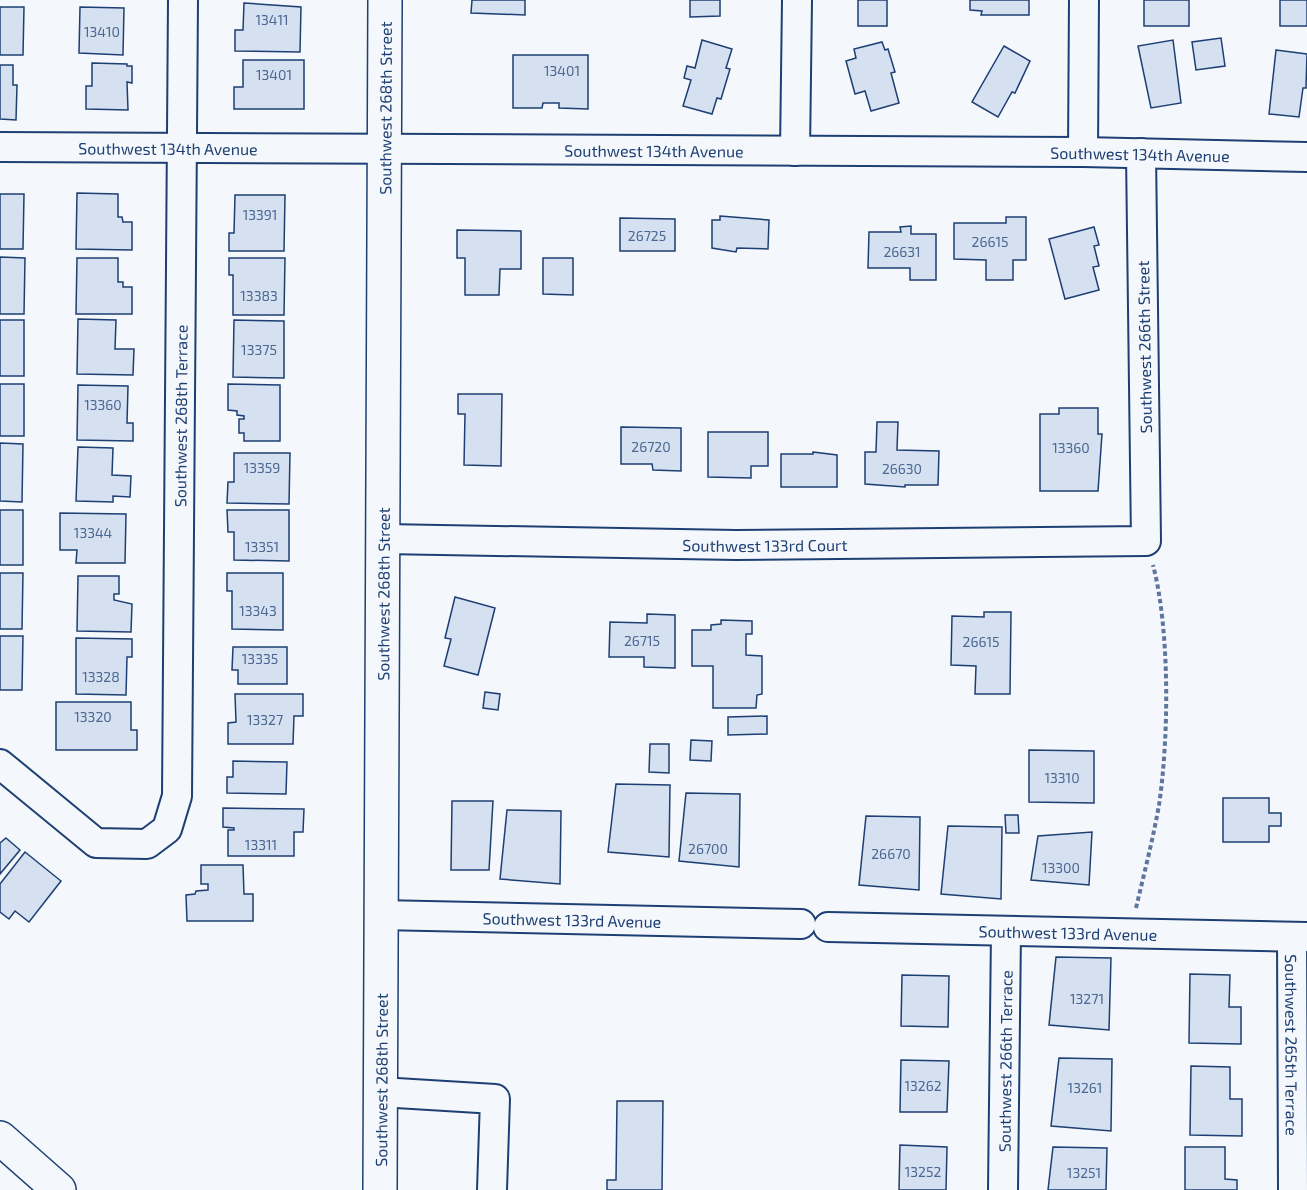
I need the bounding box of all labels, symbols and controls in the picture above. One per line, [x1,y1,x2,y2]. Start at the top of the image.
house number: 13411 [255,11,289,28]
street label: Southwest 268th Street [375,21,394,195]
house number: 13410 [84,23,120,40]
house number: 13401 [544,62,580,79]
house number: 13401 [256,66,292,83]
street label: Southwest 134th Avenue [78,138,258,158]
street label: Southwest 134th Avenue [564,140,744,160]
street label: Southwest 134th Avenue [1050,142,1230,165]
house number: 13391 [243,206,277,223]
house number: 26725 [628,227,666,244]
house number: 26615 [972,233,1008,250]
house number: 26631 [883,243,921,260]
street label: Southwest 266th Street [1133,260,1155,434]
house number: 13383 [240,287,278,304]
street label: Southwest 268th Terrace [170,324,190,507]
house number: 13375 [241,341,277,358]
house number: 13360 [84,396,122,413]
house number: 26720 [631,438,671,455]
house number: 13360 [1052,439,1090,456]
house number: 13359 [244,459,280,476]
house number: 26630 [882,460,922,477]
street label: Southwest 268th Street [373,507,392,681]
house number: 13344 [74,524,112,541]
street label: Southwest 133rd Court [682,534,848,555]
house number: 13351 [245,538,279,555]
house number: 13343 [239,602,277,619]
house number: 26715 [624,632,660,649]
house number: 26615 [963,633,999,650]
house number: 13335 [242,650,278,667]
house number: 13328 [82,668,120,685]
house number: 13320 [74,708,112,725]
house number: 13327 [247,711,283,728]
house number: 13310 [1044,769,1080,786]
house number: 13311 [245,836,277,853]
house number: 26700 [688,840,728,857]
house number: 26670 [871,845,911,862]
house number: 13300 [1042,859,1080,876]
street label: Southwest 133rd Avenue [482,908,661,931]
street label: Southwest 133rd Avenue [978,921,1157,943]
street label: Southwest 265th Terrace [1283,954,1302,1136]
street label: Southwest 266th Terrace [994,970,1015,1152]
house number: 13271 [1070,990,1104,1007]
street label: Southwest 268th Street [371,993,390,1167]
house number: 13262 [904,1077,942,1094]
house number: 13261 [1068,1079,1102,1096]
house number: 13252 [905,1163,941,1180]
house number: 13251 [1067,1164,1101,1181]

